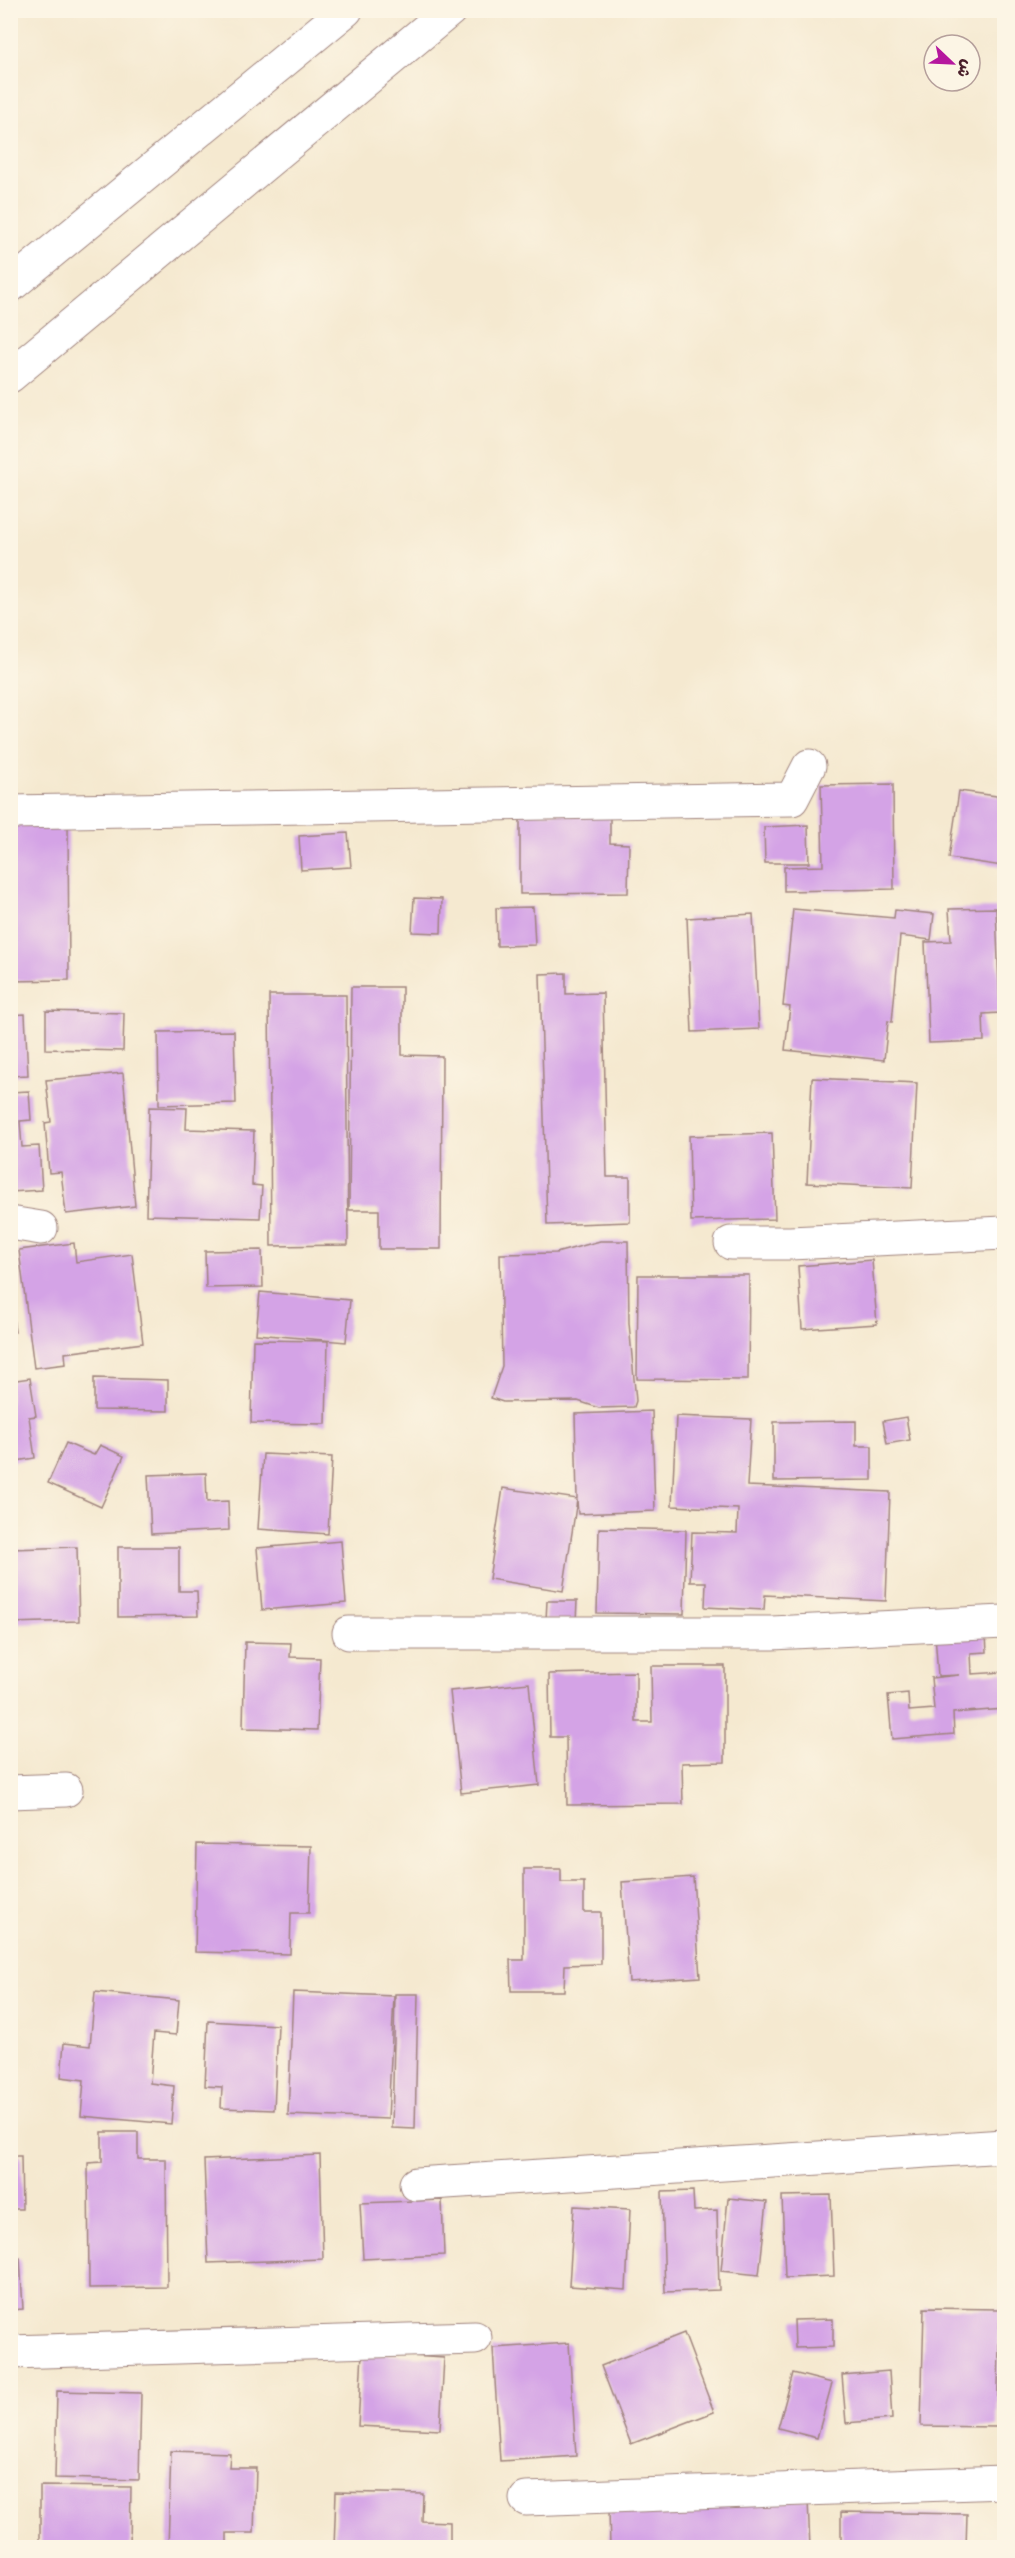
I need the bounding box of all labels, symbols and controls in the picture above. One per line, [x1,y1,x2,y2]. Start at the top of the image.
north arrow [922,33,982,93]
text: ش [949,55,982,82]

